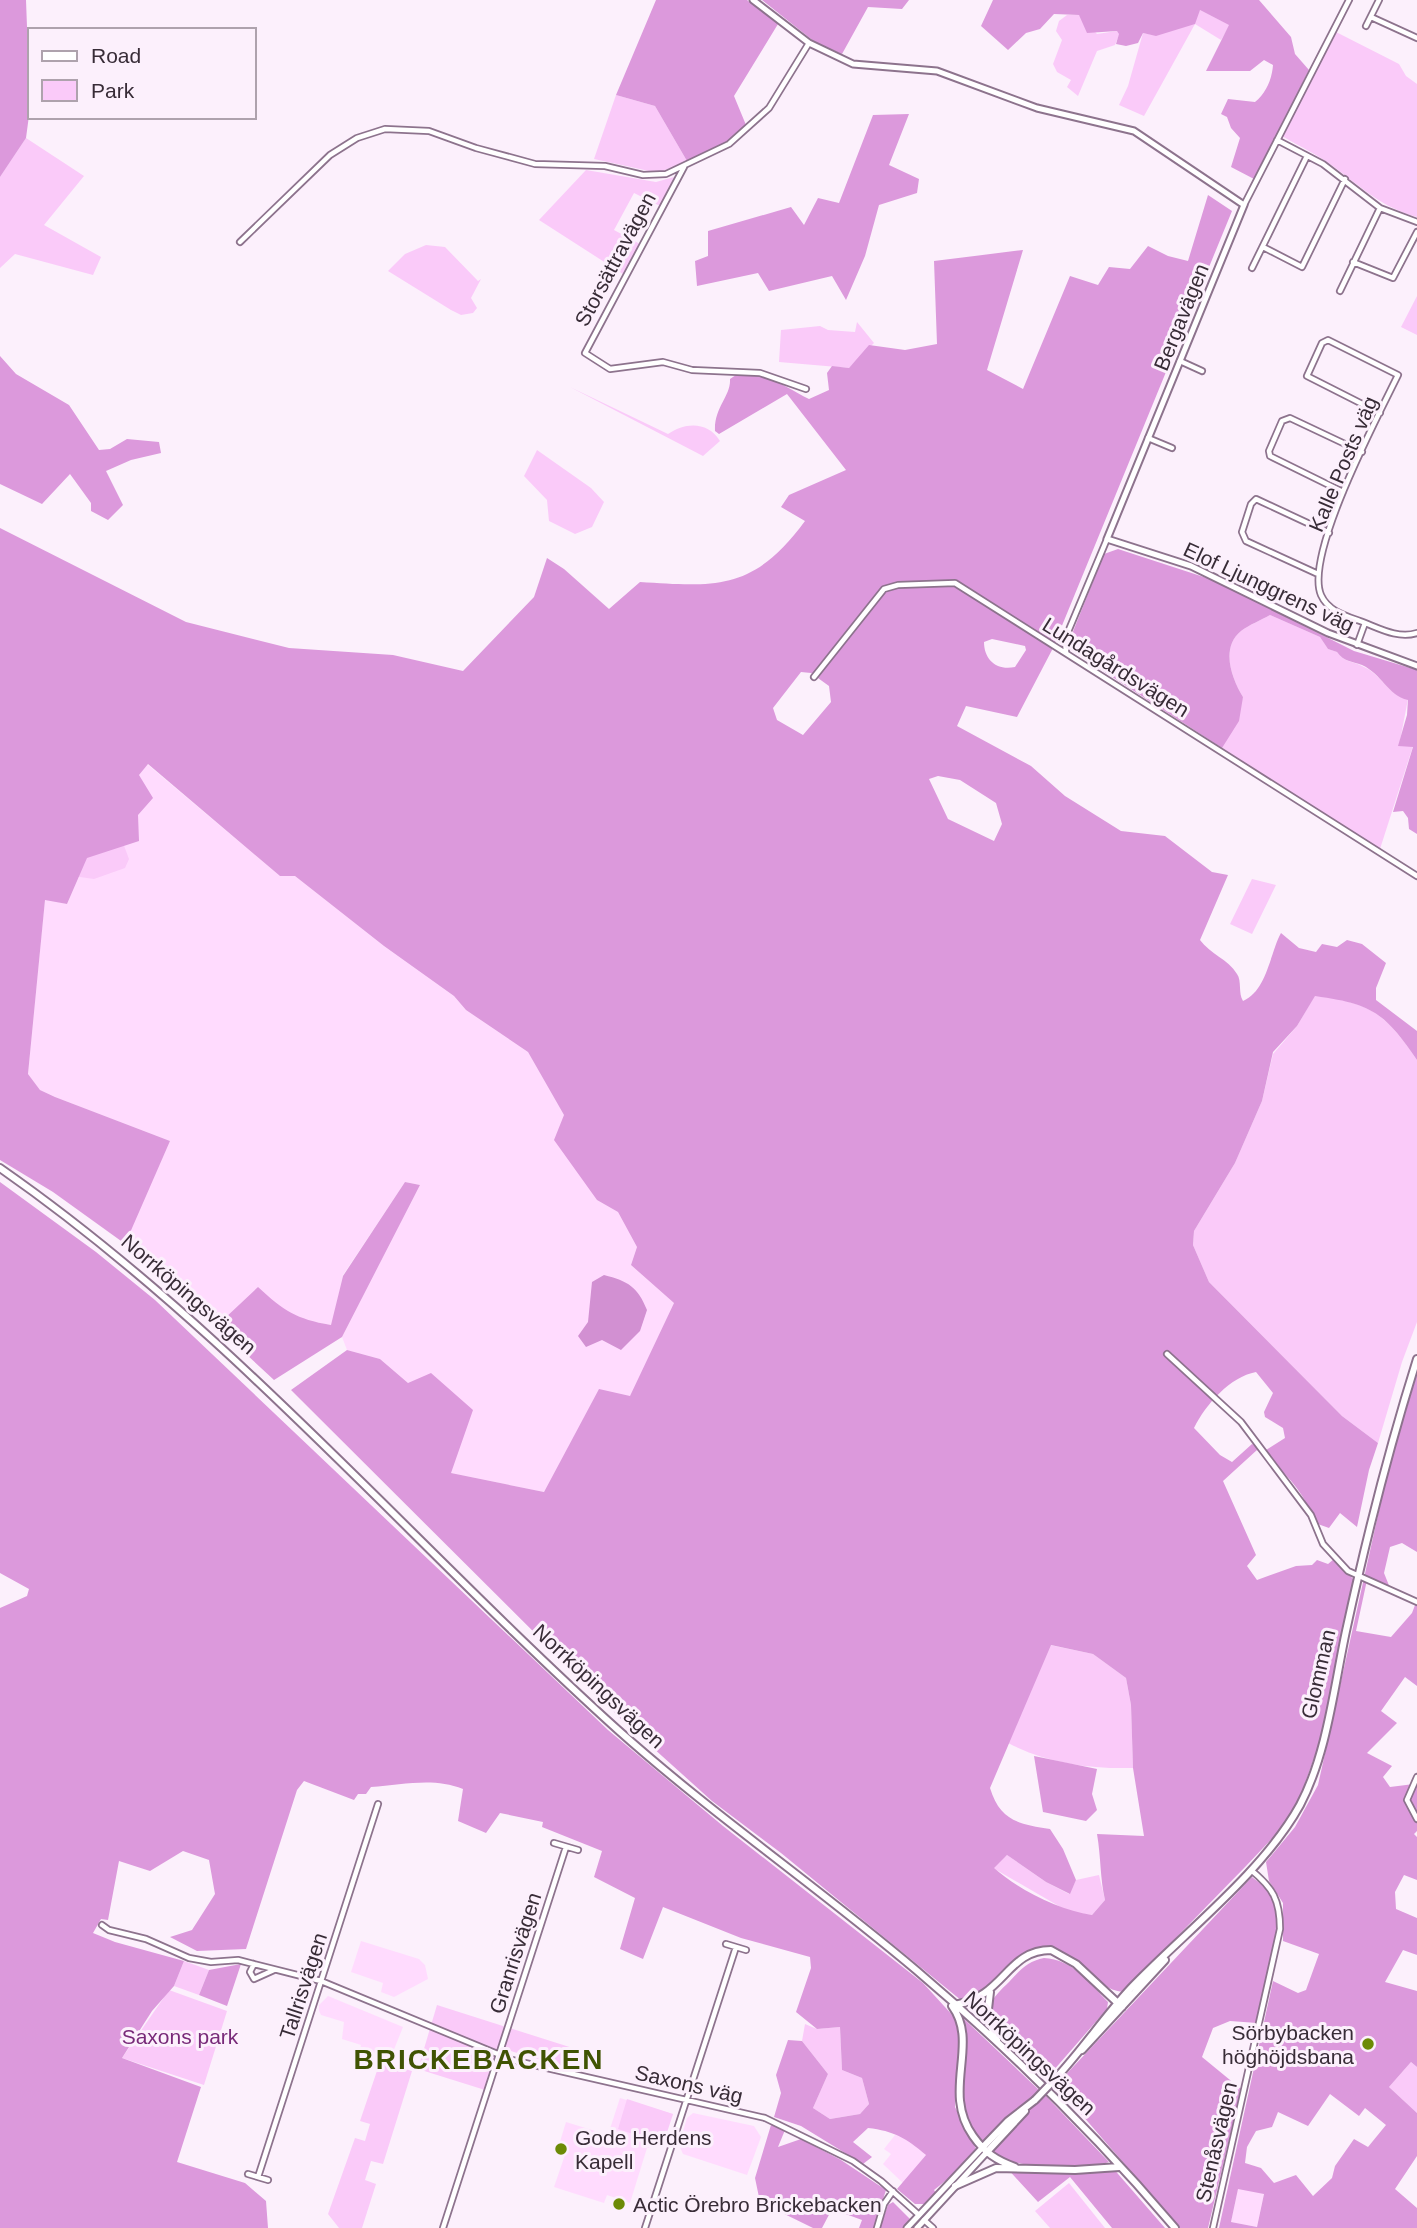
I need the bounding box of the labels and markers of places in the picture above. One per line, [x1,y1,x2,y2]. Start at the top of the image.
place label: Sörbybacken höghöjdsbana [1222,2021,1354,2068]
marker: Sörbybacken höghöjdsbana [1360,2036,1376,2052]
place label: Gode Herdens Kapell [575,2126,712,2173]
marker: Gode Herdens Kapell [553,2141,569,2157]
place label: Actic Örebro Brickebacken [633,2193,882,2216]
marker: Actic Örebro Brickebacken [611,2196,627,2212]

